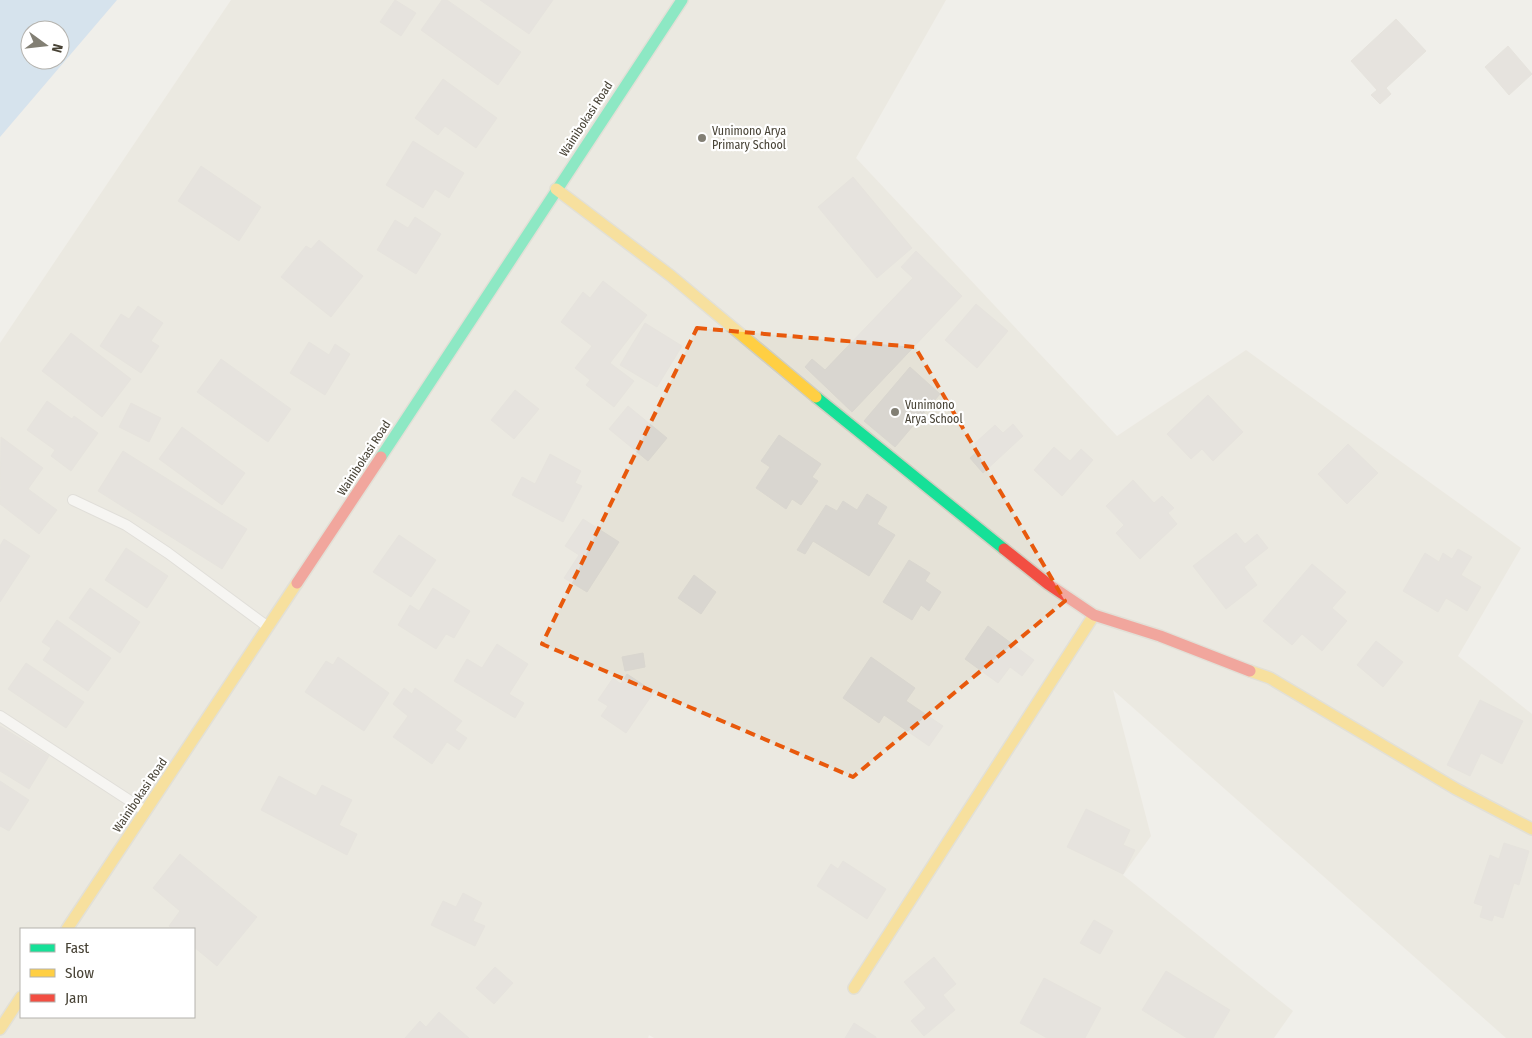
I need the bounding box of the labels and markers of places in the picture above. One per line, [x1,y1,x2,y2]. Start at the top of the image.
place label: Vunimono Arya Primary School [712,124,786,152]
marker: Vunimono Arya Primary School [696,132,708,144]
place label: Vunimono Arya School [905,398,963,426]
marker: Vunimono Arya School [889,406,901,418]

